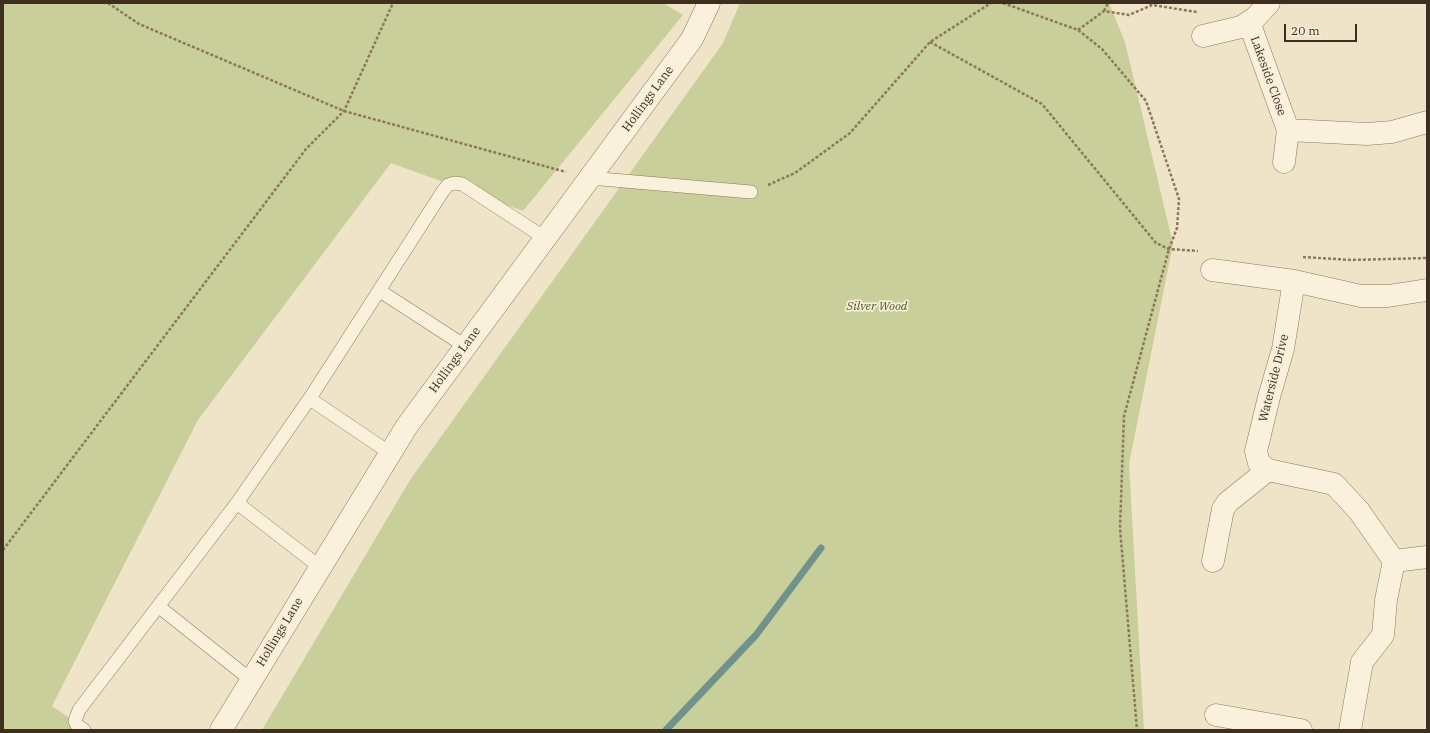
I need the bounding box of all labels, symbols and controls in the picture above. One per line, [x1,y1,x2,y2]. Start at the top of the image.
scale bar [1286,16,1359,42]
text: 20 m [1291,23,1320,38]
street label: Lakeside Close [1247,34,1289,118]
street label: Hollings Lane [619,63,677,135]
park label: Silver Wood [847,300,907,314]
street label: Hollings Lane [426,324,484,396]
street label: Waterside Drive [1256,333,1292,423]
street label: Hollings Lane [254,595,306,669]

